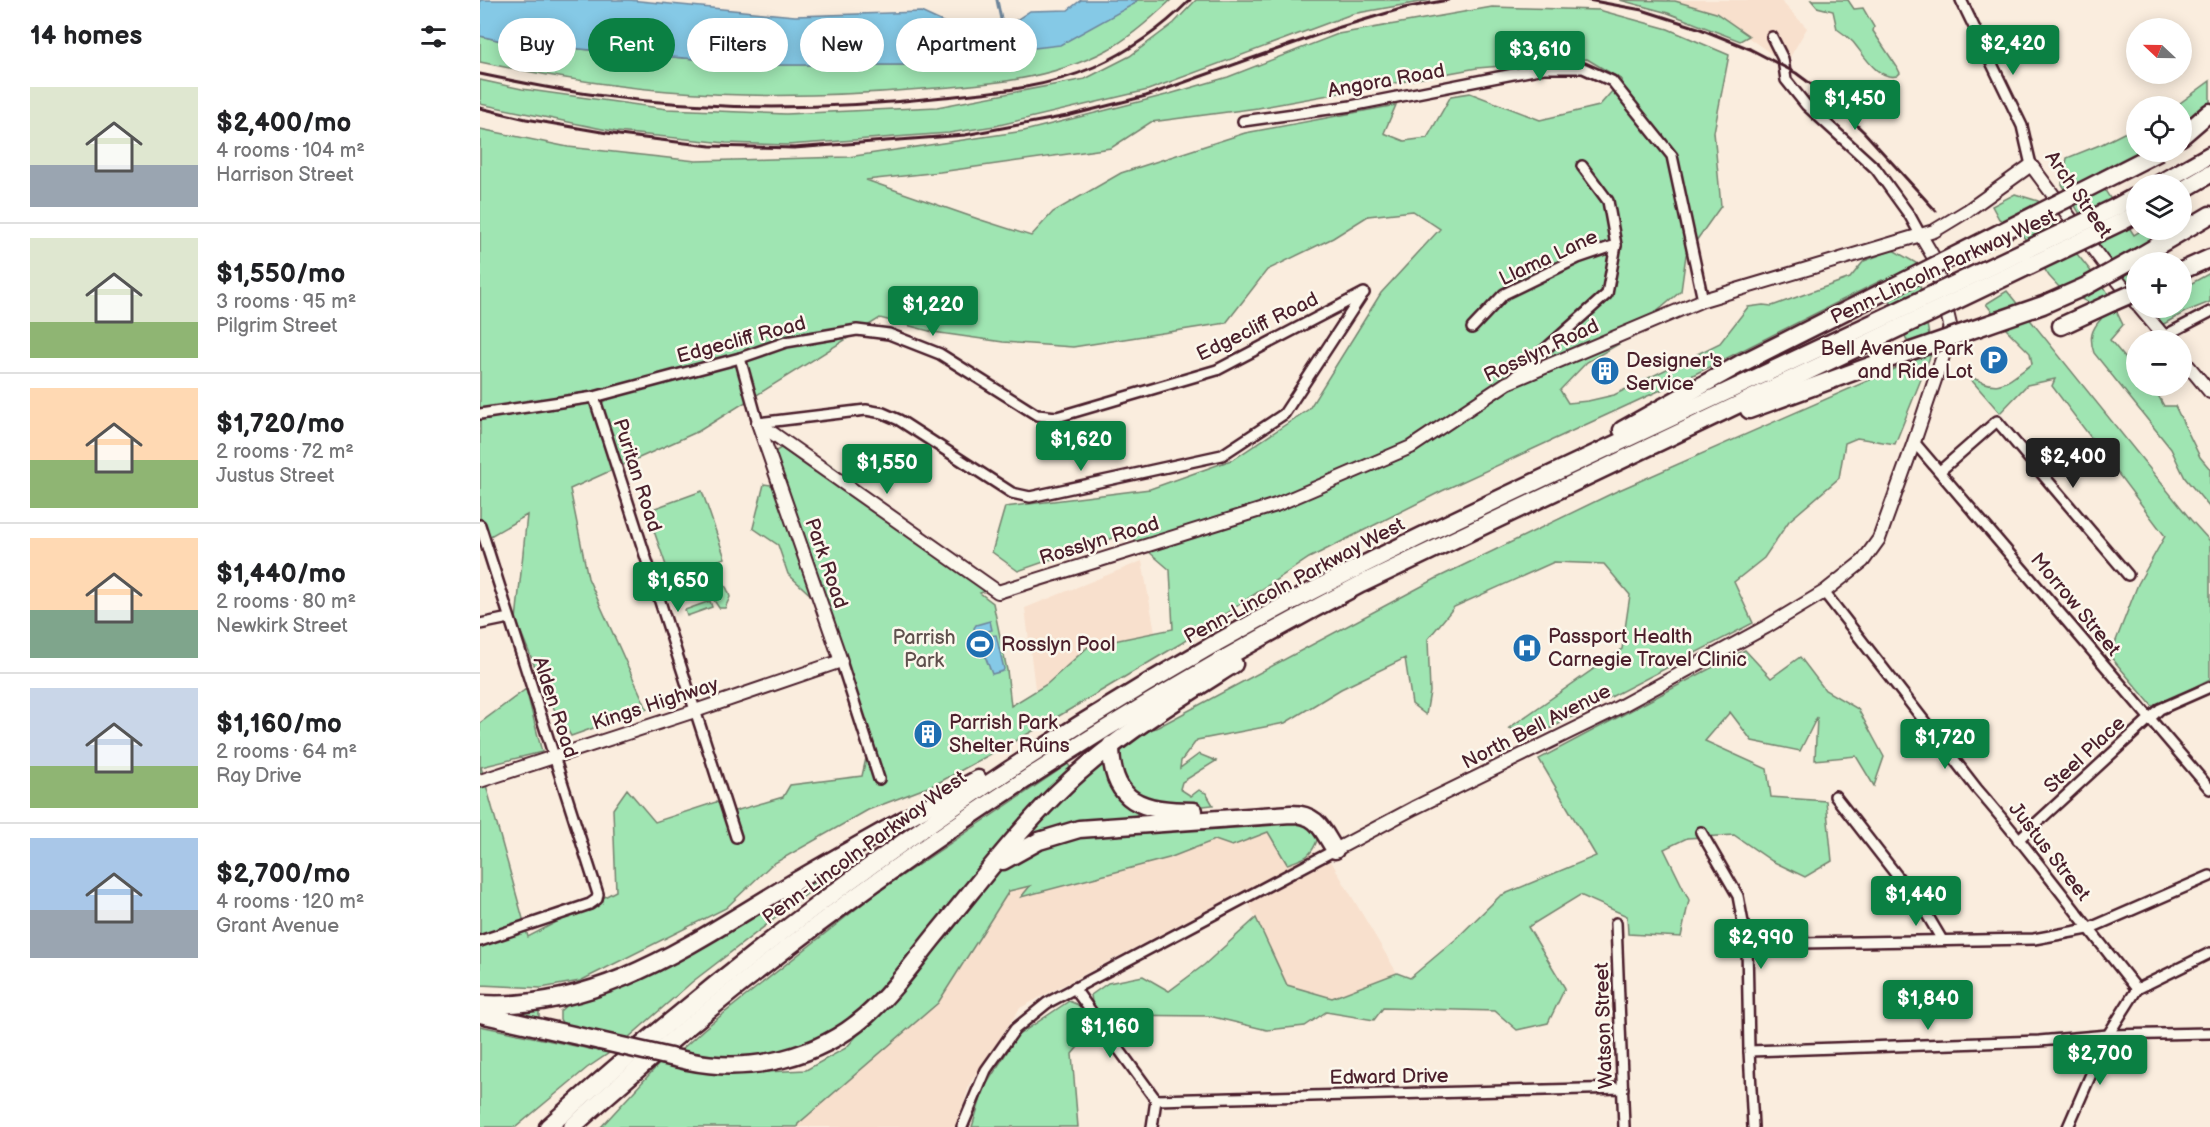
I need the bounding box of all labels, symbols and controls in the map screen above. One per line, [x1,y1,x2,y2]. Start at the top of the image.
chip: Buy [498,18,576,72]
chip: Rent [588,18,675,72]
chip: Filters [687,18,788,72]
chip: New [800,18,884,72]
chip: Apartment [896,18,1037,72]
north arrow [2126,18,2192,84]
map controls [2126,18,2192,396]
icon: filters [417,20,450,53]
text: 14 homes [30,21,142,52]
pin: $2,420 [1964,25,2062,76]
pin: $3,610 [1491,31,1589,82]
text: $2,420 [1980,32,2046,56]
text: $3,610 [1509,38,1571,62]
street label: Angora Road [1326,59,1447,103]
pin: $1,450 [1806,80,1904,131]
text: $1,450 [1824,87,1886,111]
button: locate [2126,96,2192,162]
text: $2,400/mo [216,108,351,139]
icon: home [78,111,150,183]
text: 4 rooms · 104 m² [216,139,365,163]
street label: Arch Street [2039,146,2117,243]
text: Harrison Street [216,163,354,187]
button: layers [2126,174,2192,240]
street label: Penn-Lincoln Parkway West [1827,204,2060,330]
street label: Llama Lane [1495,225,1602,291]
button: + [2126,252,2192,318]
text: $1,550/mo [216,259,345,290]
icon: home [78,262,150,334]
pin: $1,220 [884,286,982,337]
street label: Edgecliff Road [1193,287,1322,367]
text: 3 rooms · 95 m² [216,290,356,314]
text: $1,220 [902,293,964,317]
street label: Edgecliff Road [674,311,808,369]
text: Pilgrim Street [216,314,337,338]
street label: Rosslyn Road [1480,314,1603,388]
button: − [2126,330,2192,396]
place label: Bell Avenue Park and Ride Lot [1820,337,1973,384]
parking icon: Bell Avenue Park and Ride Lot [1978,344,2010,376]
place label: Designer's Service [1626,349,1722,396]
building icon: Designer's Service [1589,355,1621,387]
text: $1,720/mo [216,409,345,440]
icon: home [78,412,150,484]
street label: Puritan Road [607,416,667,535]
pin: $1,620 [1032,421,1130,472]
text: $1,620 [1050,428,1112,452]
pin: $2,400 [2024,438,2122,489]
text: 2 rooms · 72 m² [216,440,354,464]
pin: $1,550 [838,444,936,495]
text: $2,400 [2040,445,2106,469]
text: $1,550 [856,451,918,475]
text: Justus Street [216,464,334,488]
street label: Rosslyn Road [1037,511,1162,571]
street label: Penn-Lincoln Parkway West [1180,512,1409,649]
street label: Park Road [799,515,853,612]
street label: Morrow Street [2025,548,2125,661]
text: $1,440/mo [216,559,346,590]
icon: home [78,562,150,634]
pin: $1,650 [629,562,727,613]
text: $1,650 [647,569,709,593]
text: 2 rooms · 80 m² [216,590,356,614]
text: Newkirk Street [216,614,348,638]
place label: Passport Health Carnegie Travel Clinic [1548,625,1747,672]
park label: Parrish Park [892,626,956,673]
sports icon: Rosslyn Pool [964,628,996,660]
hospital icon: Passport Health Carnegie Travel Clinic [1511,632,1543,664]
place label: Rosslyn Pool [1001,633,1116,657]
street label: Alden Road [527,654,583,761]
street label: Kings Highway [589,672,721,736]
street label: North Bell Avenue [1458,679,1615,775]
text: $1,160/mo [216,709,342,740]
place label: Parrish Park Shelter Ruins [949,711,1070,758]
street label: Steel Place [2039,711,2130,798]
icon: home [78,712,150,784]
building icon: Parrish Park Shelter Ruins [912,718,944,750]
pin: $1,720 [1896,719,1994,770]
text: $1,720 [1914,726,1976,750]
text: 2 rooms · 64 m² [216,740,357,764]
text: Ray Drive [216,764,302,788]
street label: Penn-Lincoln Parkway West [758,766,971,930]
street label: Justus Street [2003,798,2095,906]
text: $2,700/mo [216,859,350,890]
icon: home [78,862,150,934]
pin: $1,440 [1867,876,1965,927]
text: $1,440 [1885,883,1947,907]
text: 4 rooms · 120 m² [216,890,365,914]
text: Grant Avenue [216,914,339,938]
pin: $2,990 [1712,919,1810,970]
text: $2,990 [1728,926,1794,950]
street label: Watson Street [1590,962,1618,1090]
pin: $1,840 [1879,980,1977,1031]
text: $1,840 [1897,987,1959,1011]
pin: $1,160 [1061,1008,1159,1059]
text: $1,160 [1080,1015,1140,1039]
pin: $2,700 [2051,1035,2149,1086]
text: $2,700 [2067,1042,2133,1066]
street label: Edward Drive [1329,1064,1449,1090]

